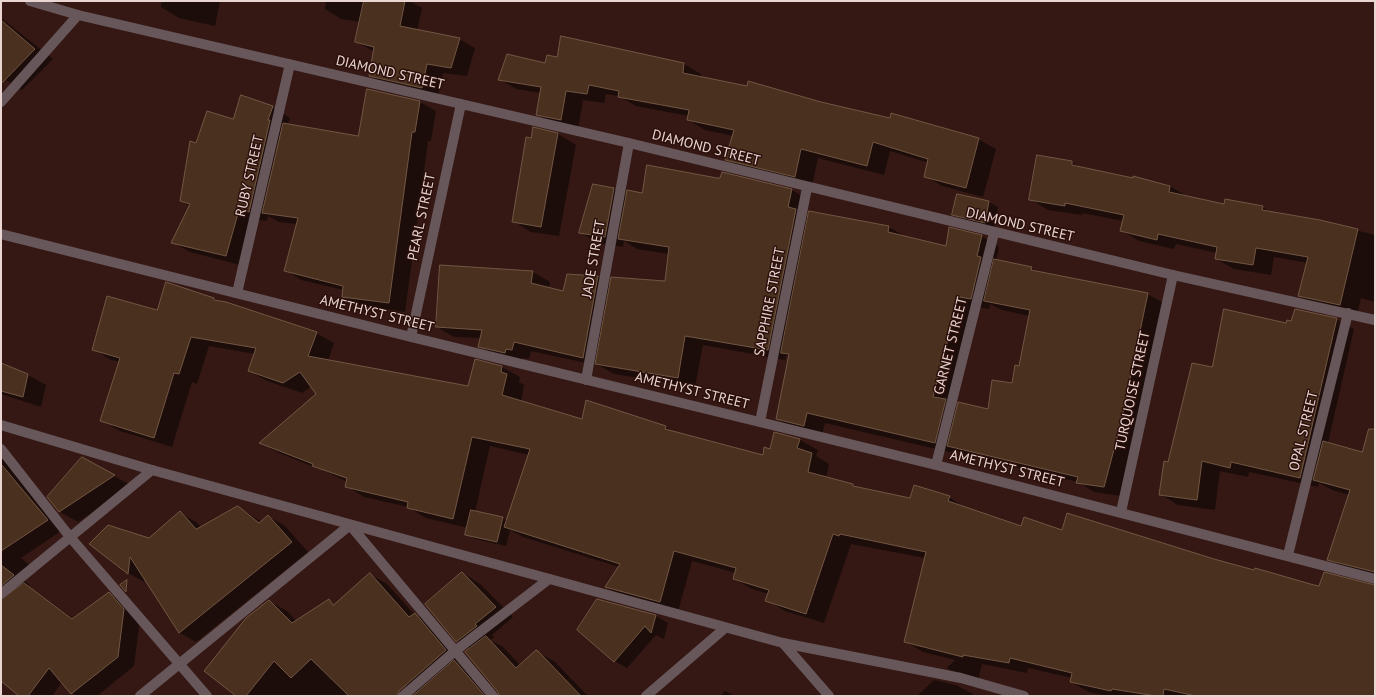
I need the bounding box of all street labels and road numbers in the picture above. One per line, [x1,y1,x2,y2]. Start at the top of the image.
street label: DIAMOND STREET [334,52,446,94]
street label: DIAMOND STREET [650,126,762,170]
street label: RUBY STREET [232,133,268,219]
street label: PEARL STREET [405,172,439,262]
street label: DIAMOND STREET [964,204,1076,246]
street label: JADE STREET [579,219,609,299]
street label: SAPPHIRE STREET [751,246,789,358]
street label: AMETHYST STREET [318,292,436,336]
street label: GARNET STREET [931,296,971,396]
street label: TURQUOISE STREET [1112,330,1154,452]
street label: AMETHYST STREET [633,369,751,413]
street label: OPAL STREET [1286,389,1322,473]
street label: AMETHYST STREET [948,447,1066,491]

